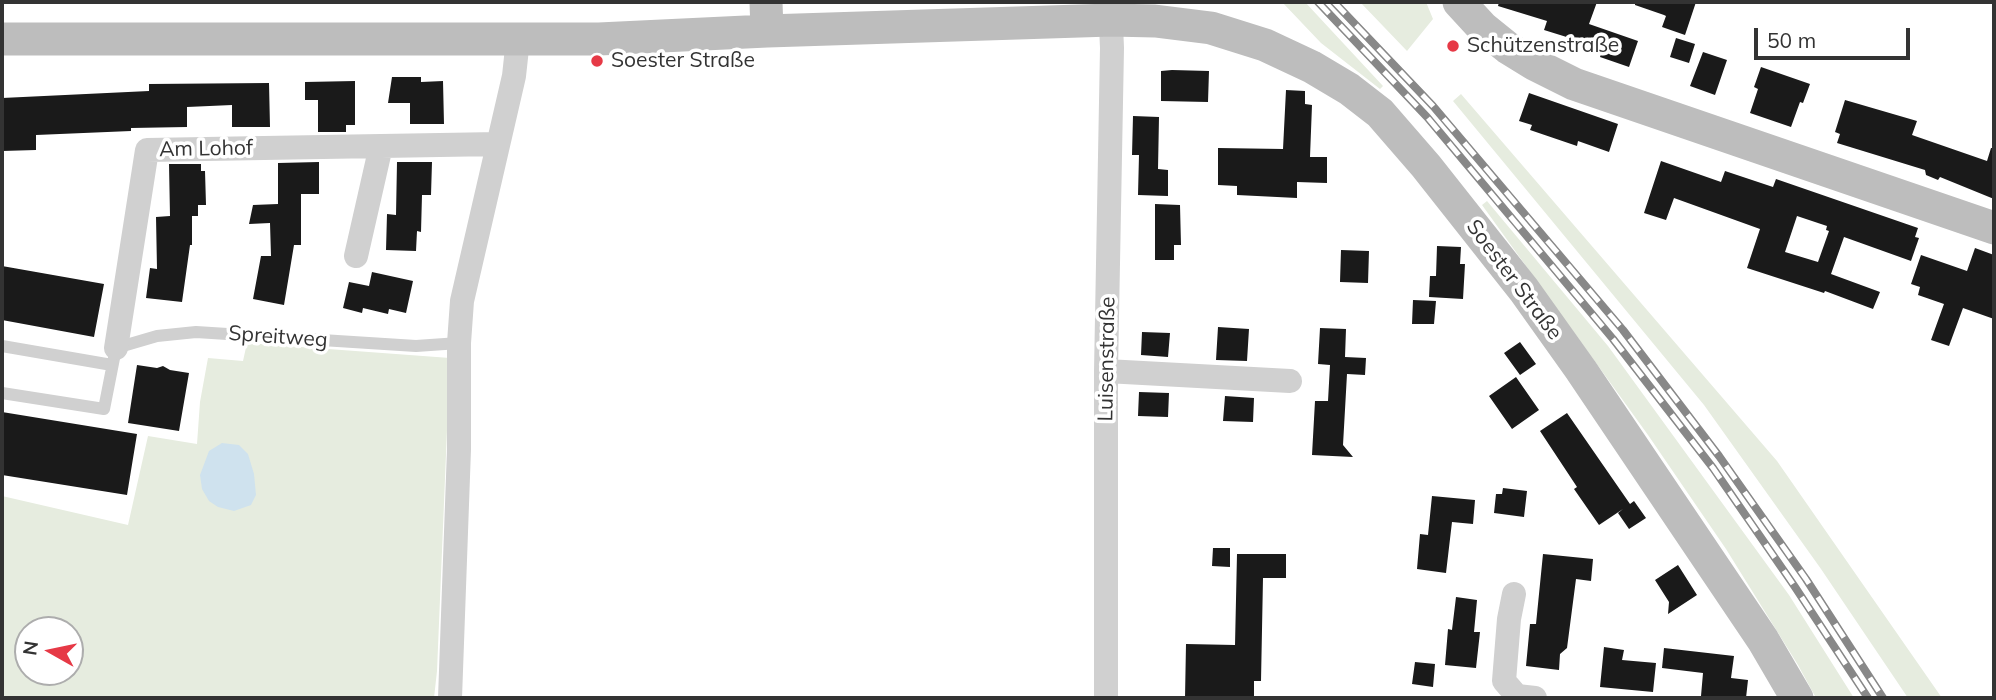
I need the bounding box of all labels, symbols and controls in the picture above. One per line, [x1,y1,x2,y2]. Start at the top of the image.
scale bar [1758,14,1914,58]
text: 50 m [1767,27,1816,53]
place label: Schützenstraße [1467,33,1619,59]
marker: Schützenstraße [1445,38,1461,54]
place label: Soester Straße [611,48,755,74]
marker: Soester Straße [589,53,605,69]
street label: Am Lohof [159,136,253,162]
street label: Soester Straße [1461,215,1567,345]
street label: Luisenstraße [1093,296,1121,422]
street label: Spreitweg [228,321,328,353]
north arrow [14,616,84,686]
text: N [17,639,43,657]

